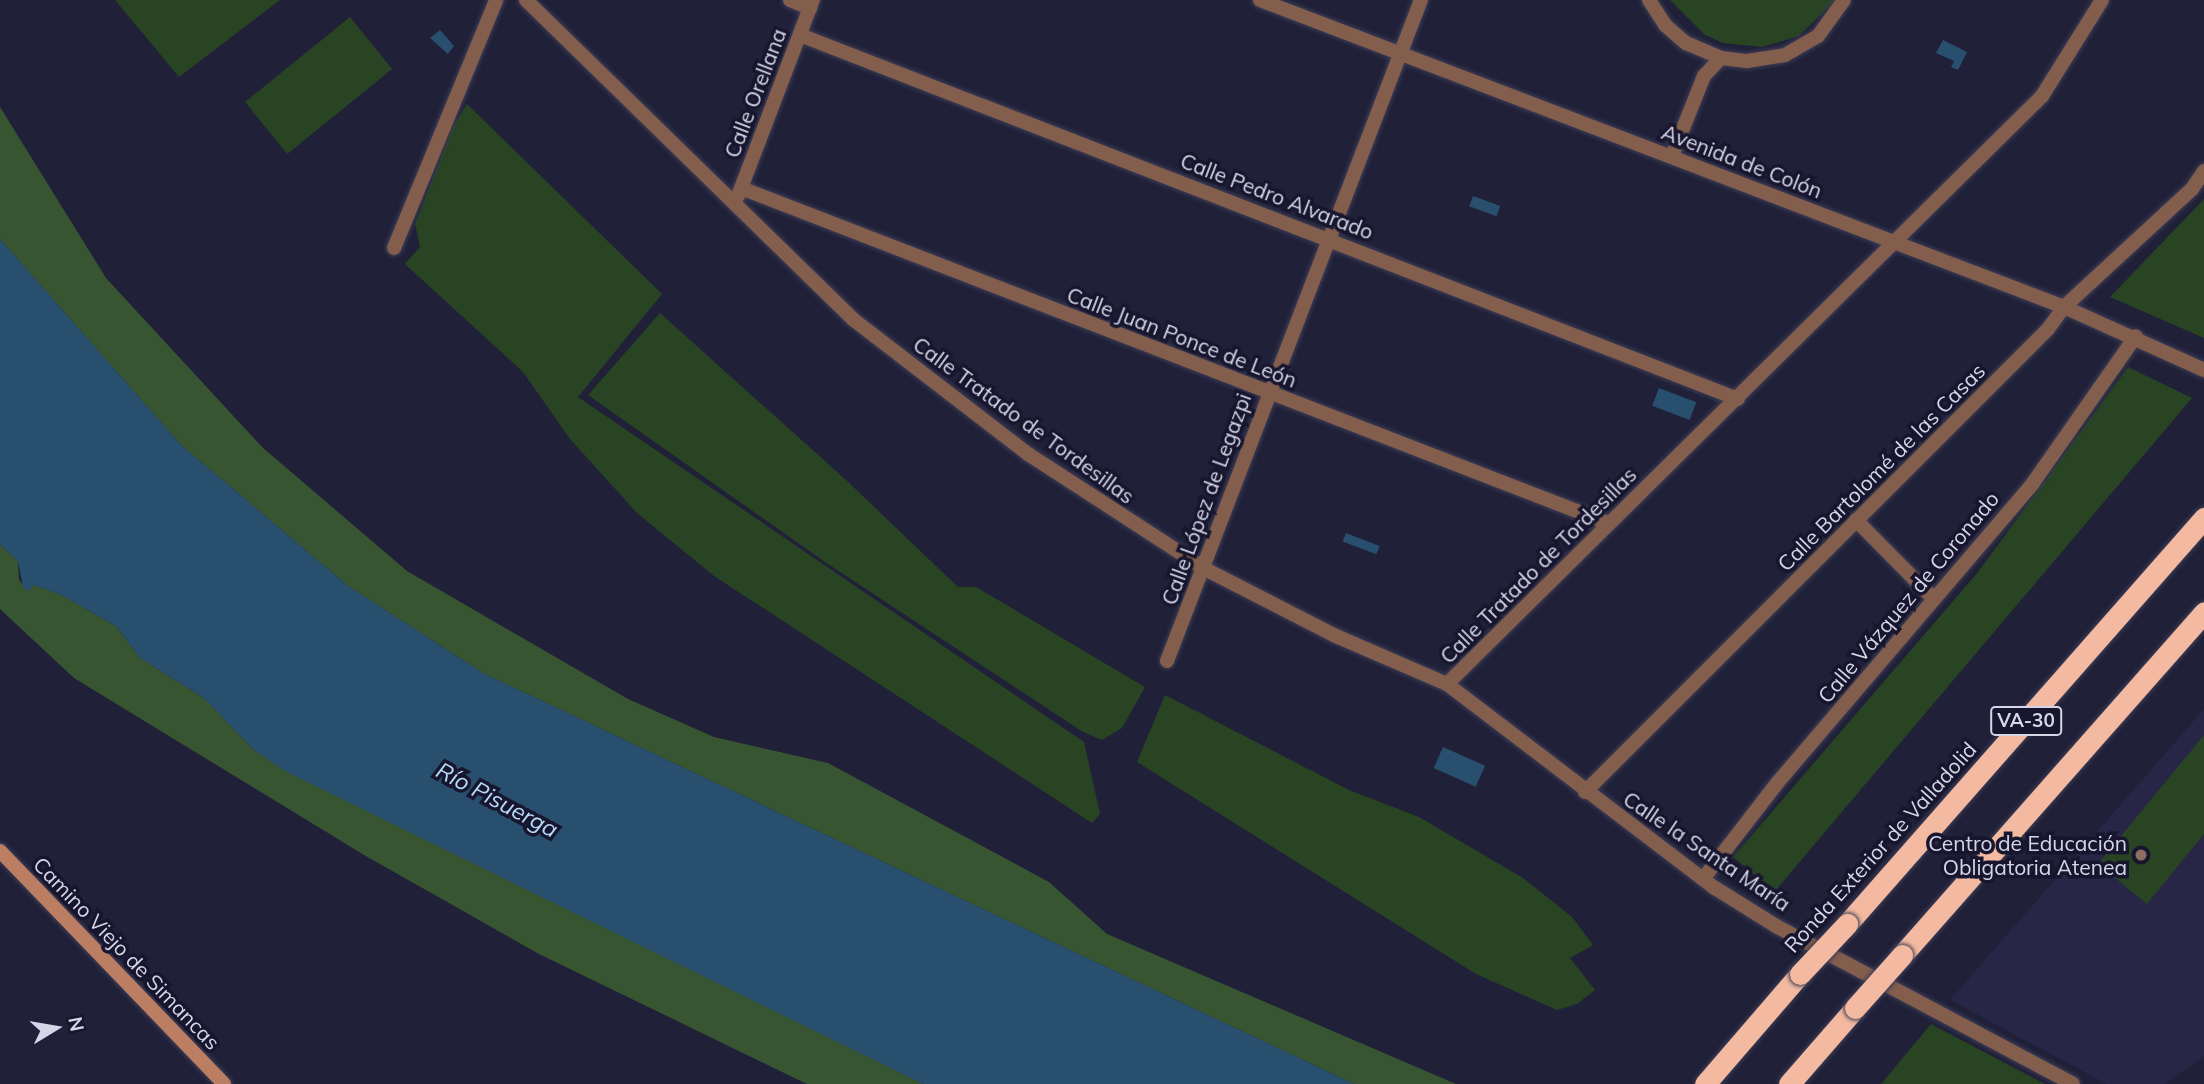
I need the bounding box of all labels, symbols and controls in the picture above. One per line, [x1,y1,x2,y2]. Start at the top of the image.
street label: Calle Orellana [719,25,791,161]
street label: Avenida de Colón [1658,119,1826,203]
street label: Calle Pedro Alvarado [1177,148,1377,244]
street label: Calle Juan Ponce de León [1064,282,1300,392]
street label: Calle Tratado de Tordesillas [908,331,1140,509]
street label: Calle Bartolomé de las Casas [1772,358,1990,576]
street label: Calle López de Legazpi [1156,390,1256,608]
street label: Calle Tratado de Tordesillas [1435,462,1641,668]
street label: Calle Vázquez de Coronado [1812,486,2004,708]
road number: VA-30 [1989,706,2063,736]
street label: Ronda Exterior de Valladolid [1779,737,1981,957]
water label: Río Pisuerga [431,756,563,844]
street label: Calle la Santa María [1619,786,1795,916]
place label: Centro de Educación Obligatoria Atenea [1928,830,2127,880]
marker: Centro de Educación Obligatoria Atenea [2133,847,2149,863]
street label: Camino Viejo de Simancas [28,852,226,1054]
north arrow [21,993,91,1063]
text: N [63,1015,90,1033]

